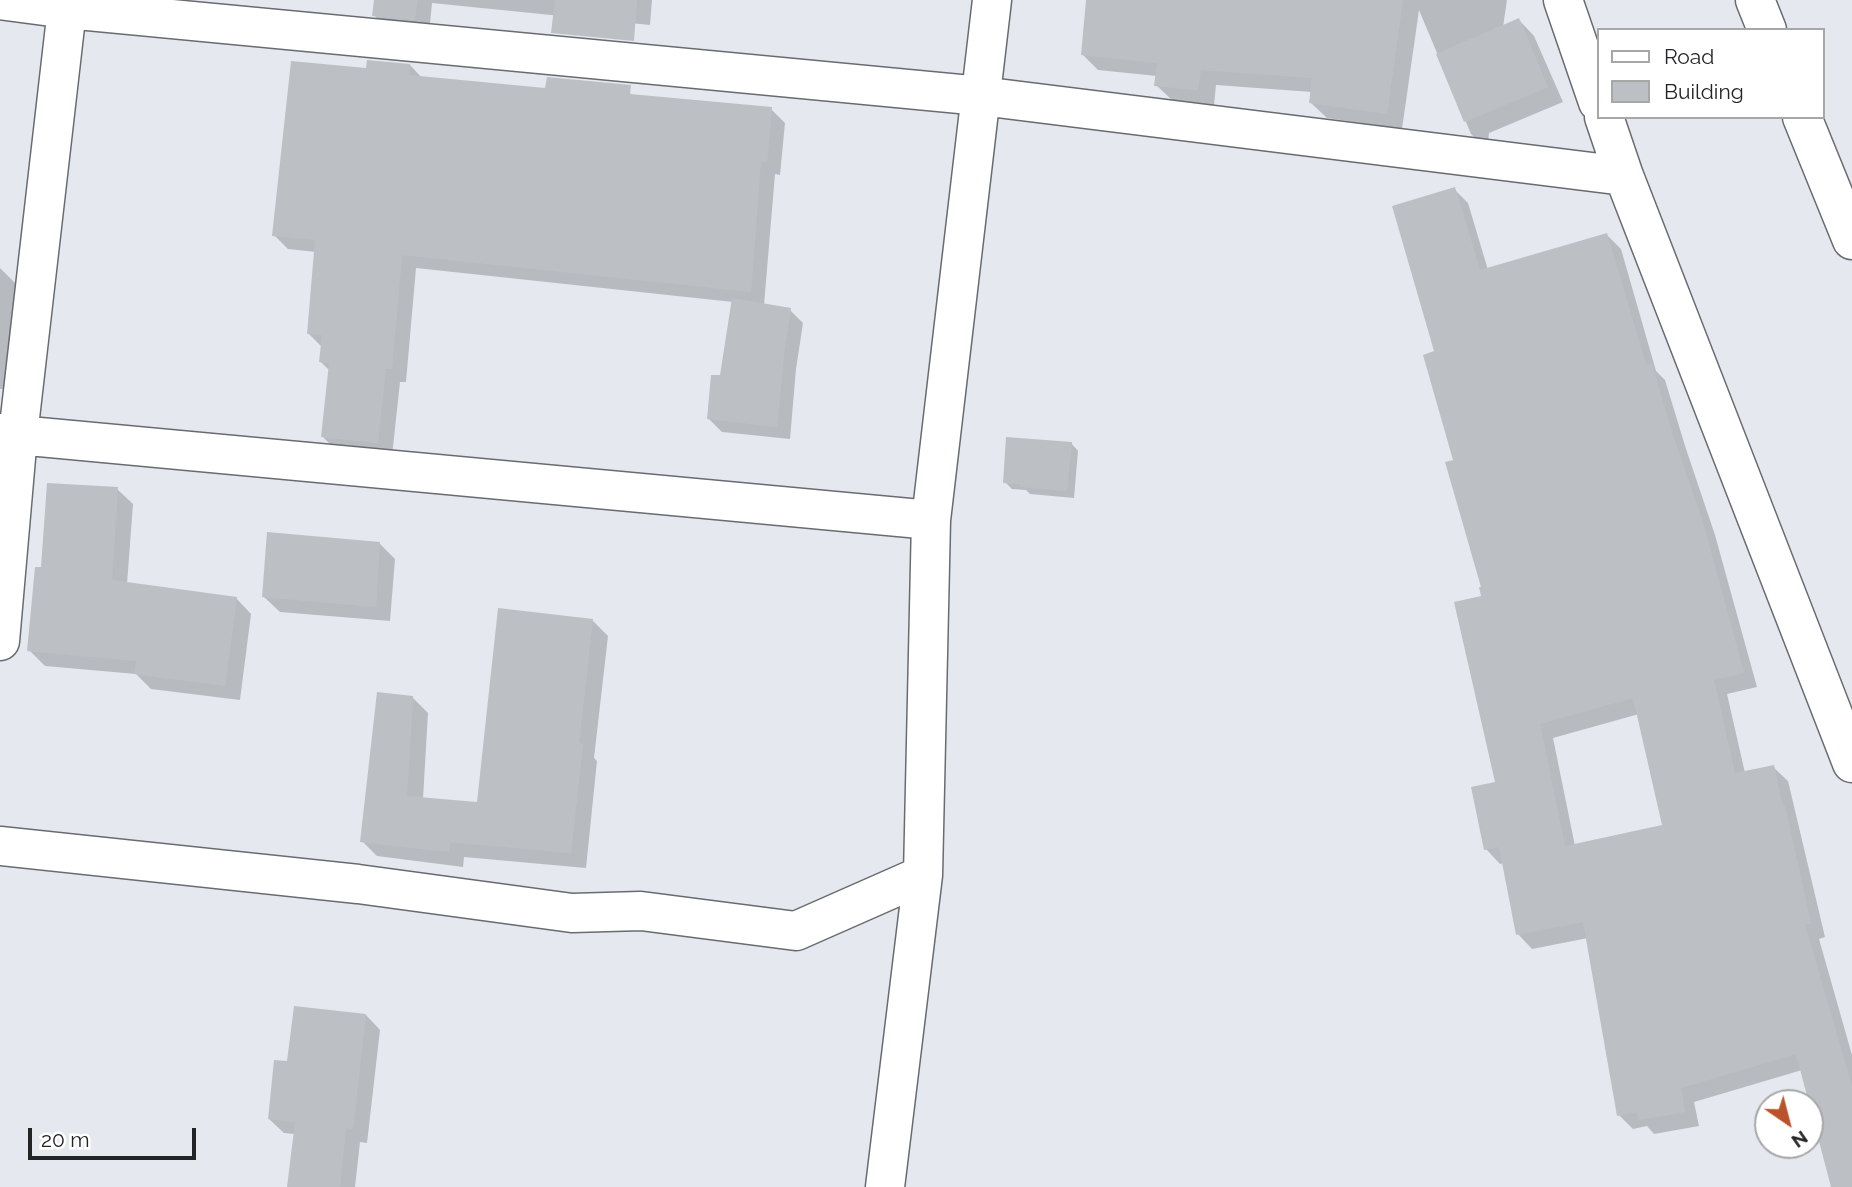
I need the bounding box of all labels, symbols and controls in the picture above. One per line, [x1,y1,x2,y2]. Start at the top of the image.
legend [1596,28,1824,119]
text: Road [1664,44,1714,69]
text: Building [1664,79,1744,104]
north arrow [1754,1089,1824,1159]
scale bar [32,1114,200,1158]
text: N [1788,1126,1812,1153]
text: 20 m [41,1127,89,1152]

